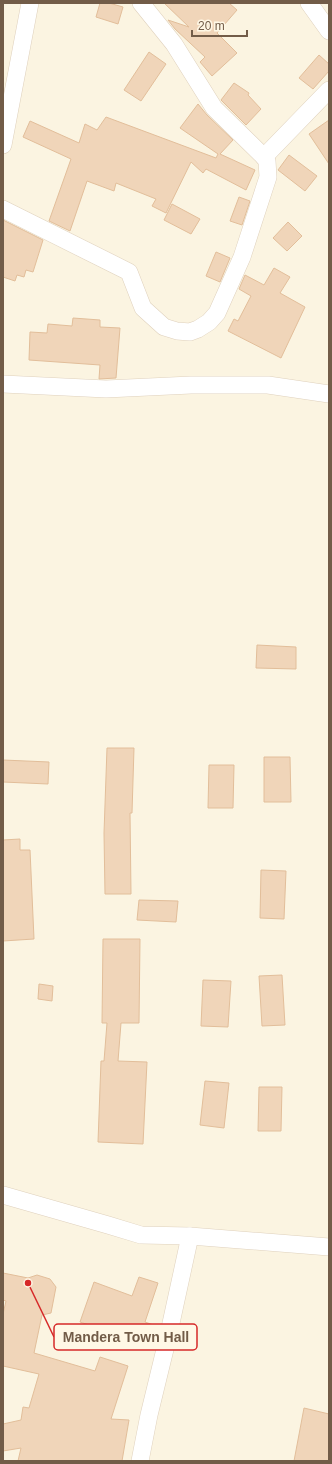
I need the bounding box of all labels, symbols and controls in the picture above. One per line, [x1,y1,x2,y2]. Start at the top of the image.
scale bar [192,12,247,38]
text: 20 m [198,19,225,33]
callout: Mandera Town Hall [54,1324,197,1350]
text: Mandera Town Hall [63,1329,189,1345]

